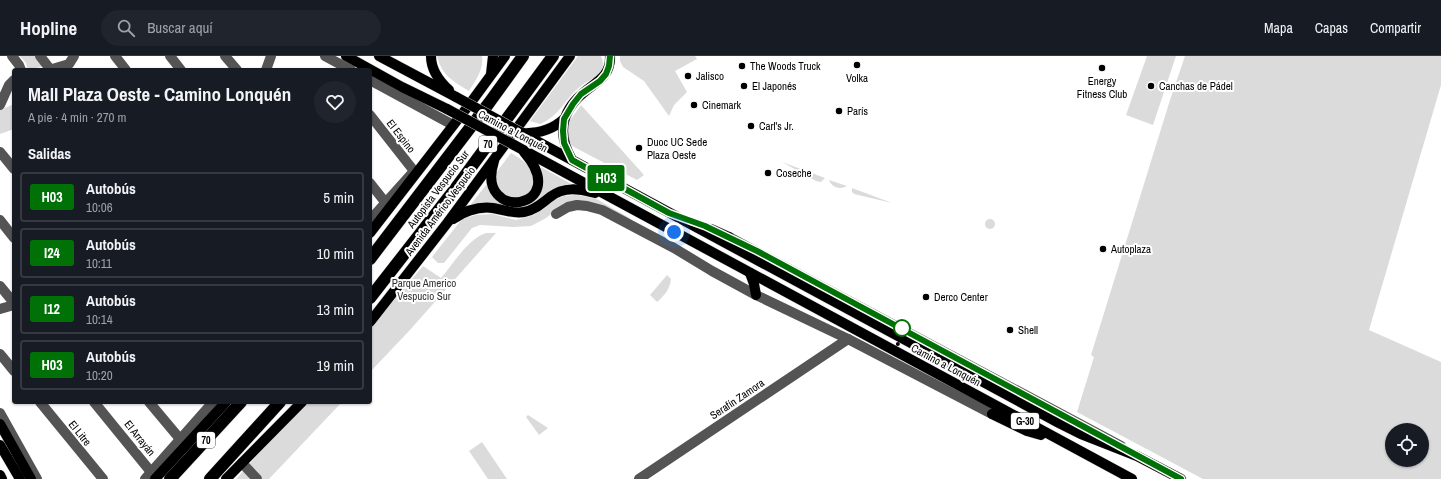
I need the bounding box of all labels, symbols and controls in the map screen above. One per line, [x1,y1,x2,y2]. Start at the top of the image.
search box [101,10,381,46]
text: Hopline [20,15,77,41]
icon: search [115,17,137,39]
text: Buscar aquí [147,17,213,38]
text: Mapa [1264,19,1293,37]
text: Capas [1315,19,1348,37]
text: Compartir [1370,19,1421,37]
place label: The Woods Truck [750,59,821,73]
marker: Volka [852,60,862,70]
marker: The Woods Truck [737,61,747,71]
marker: Energy Fitness Club [1097,63,1107,73]
place label: Jalisco [696,69,724,83]
marker: Jalisco [683,71,693,81]
place label: Volka [846,71,868,85]
place label: Energy Fitness Club [1077,74,1127,101]
place label: El Japonés [752,79,797,93]
place label: Canchas de Pádel [1159,79,1233,93]
text: Mall Plaza Oeste - Camino Lonquén [28,81,291,107]
button: heart [314,81,356,123]
marker: El Japonés [739,81,749,91]
marker: Canchas de Pádel [1146,81,1156,91]
place label: Cinemark [702,98,742,112]
marker: Cinemark [689,100,699,110]
place label: París [847,104,869,118]
marker: París [834,106,844,116]
street label: Camino a Lonquén [476,107,550,155]
text: A pie · 4 min · 270 m [28,109,126,126]
street label: El Espino [384,116,418,156]
place label: Carl's Jr. [759,119,794,133]
marker: Carl's Jr. [746,121,756,131]
place label: Duoc UC Sede Plaza Oeste [647,135,707,162]
road number: 70 [479,136,497,152]
text: Salidas [28,143,71,164]
marker: Duoc UC Sede Plaza Oeste [634,143,644,153]
street label: Autopista Vespucio Sur [403,147,472,232]
street label: Avenida Américo Vespucio [401,164,478,259]
line badge: H03 [583,165,629,191]
place label: Coseche [776,166,812,180]
marker: Coseche [763,168,773,178]
text: H03 [595,169,617,187]
text: Autobús [86,178,136,199]
text: 5 min [323,187,354,208]
text: H03 [41,188,63,206]
text: 10:06 [86,199,113,216]
your location [664,222,684,242]
text: Autobús [86,234,136,255]
place label: Autoplaza [1110,242,1151,256]
text: 10 min [316,243,354,264]
text: I24 [44,244,60,262]
marker: Autoplaza [1098,244,1108,254]
text: 10:11 [86,255,112,272]
park label: Parque Americo Vespucio Sur [392,276,456,303]
text: Autobús [86,290,136,311]
place label: Derco Center [934,290,988,304]
marker: Derco Center [921,292,931,302]
text: 13 min [316,299,354,320]
text: I12 [44,300,60,318]
text: 10:14 [86,311,113,328]
unlabelled marker [893,319,911,337]
place label: Shell [1018,323,1038,337]
marker: Shell [1005,325,1015,335]
street label: Camino a Lonquén [909,341,983,389]
text: Autobús [86,346,136,367]
text: 19 min [316,355,354,376]
text: H03 [41,356,63,374]
text: 10:20 [86,367,113,384]
street label: Serafín Zamora [707,376,767,422]
road number: G-30 [1011,413,1039,429]
street label: El Litre [66,417,94,449]
street label: El Arrayán [121,417,159,459]
map controls [1385,423,1429,467]
button: locate [1385,423,1429,467]
road number: 70 [197,432,215,448]

